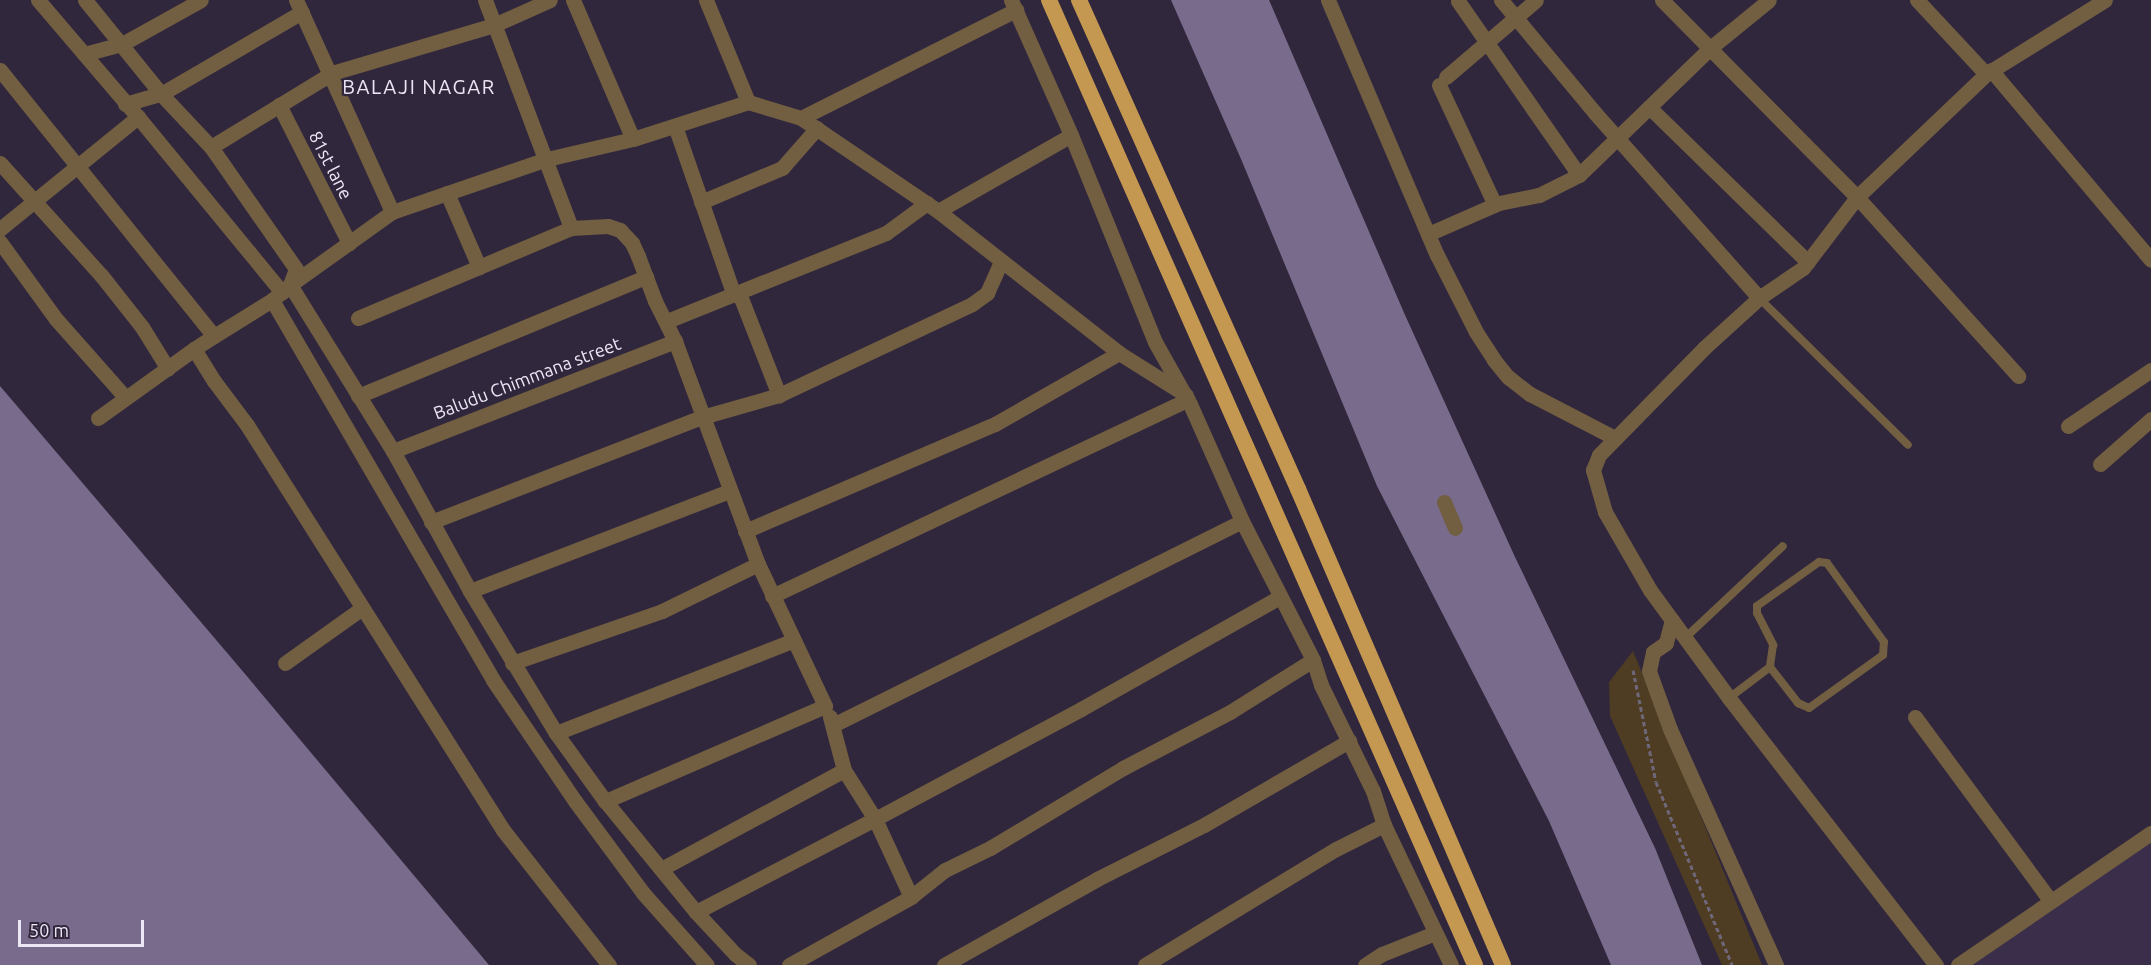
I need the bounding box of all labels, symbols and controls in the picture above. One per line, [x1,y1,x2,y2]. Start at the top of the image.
district label: BALAJI NAGAR [342,74,496,98]
street label: 81st lane [305,127,357,203]
street label: Baludu Chimmana street [430,332,624,424]
scale bar [21,908,147,946]
text: 50 m [29,920,69,940]

